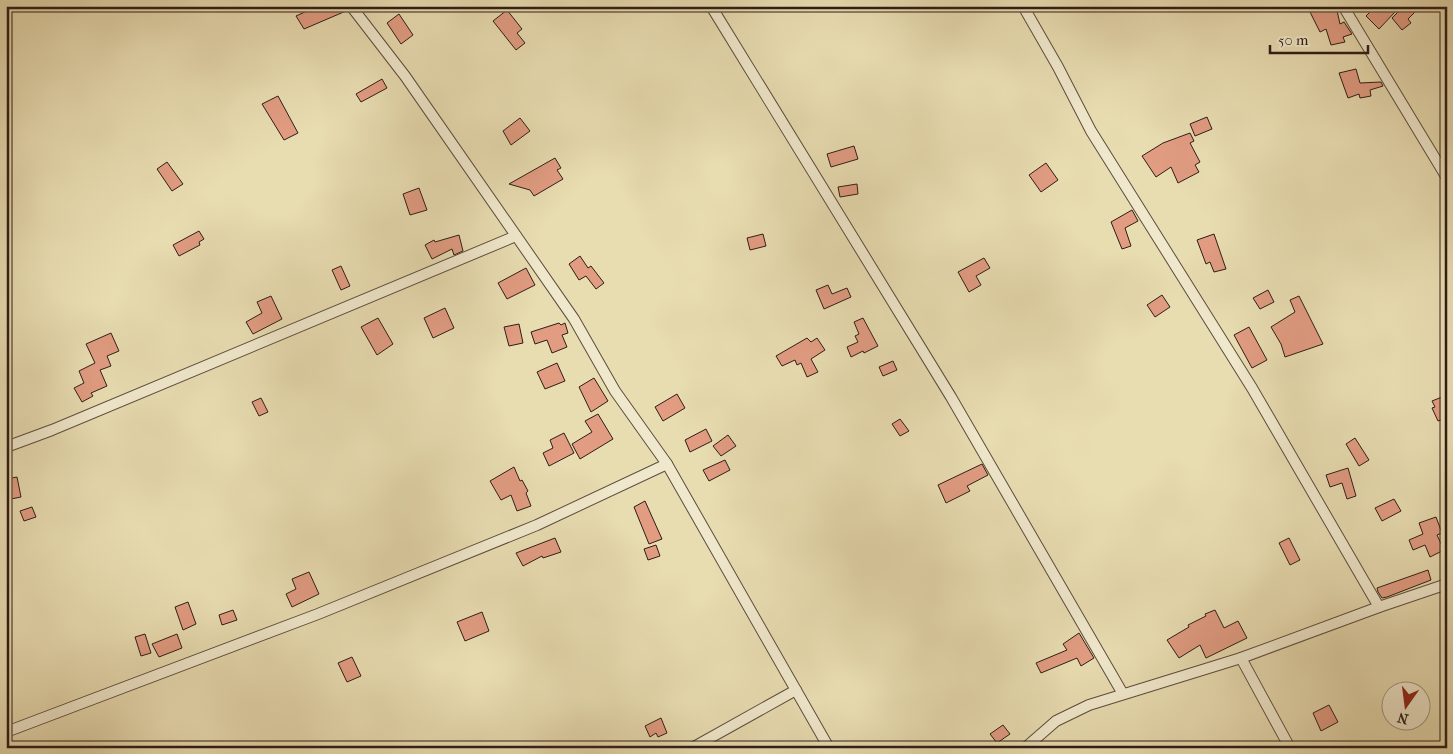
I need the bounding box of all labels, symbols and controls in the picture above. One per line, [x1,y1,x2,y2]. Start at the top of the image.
scale bar [1270,22,1368,54]
text: 50 m [1278,31,1309,49]
north arrow [1380,682,1430,732]
text: N [1395,709,1410,728]

